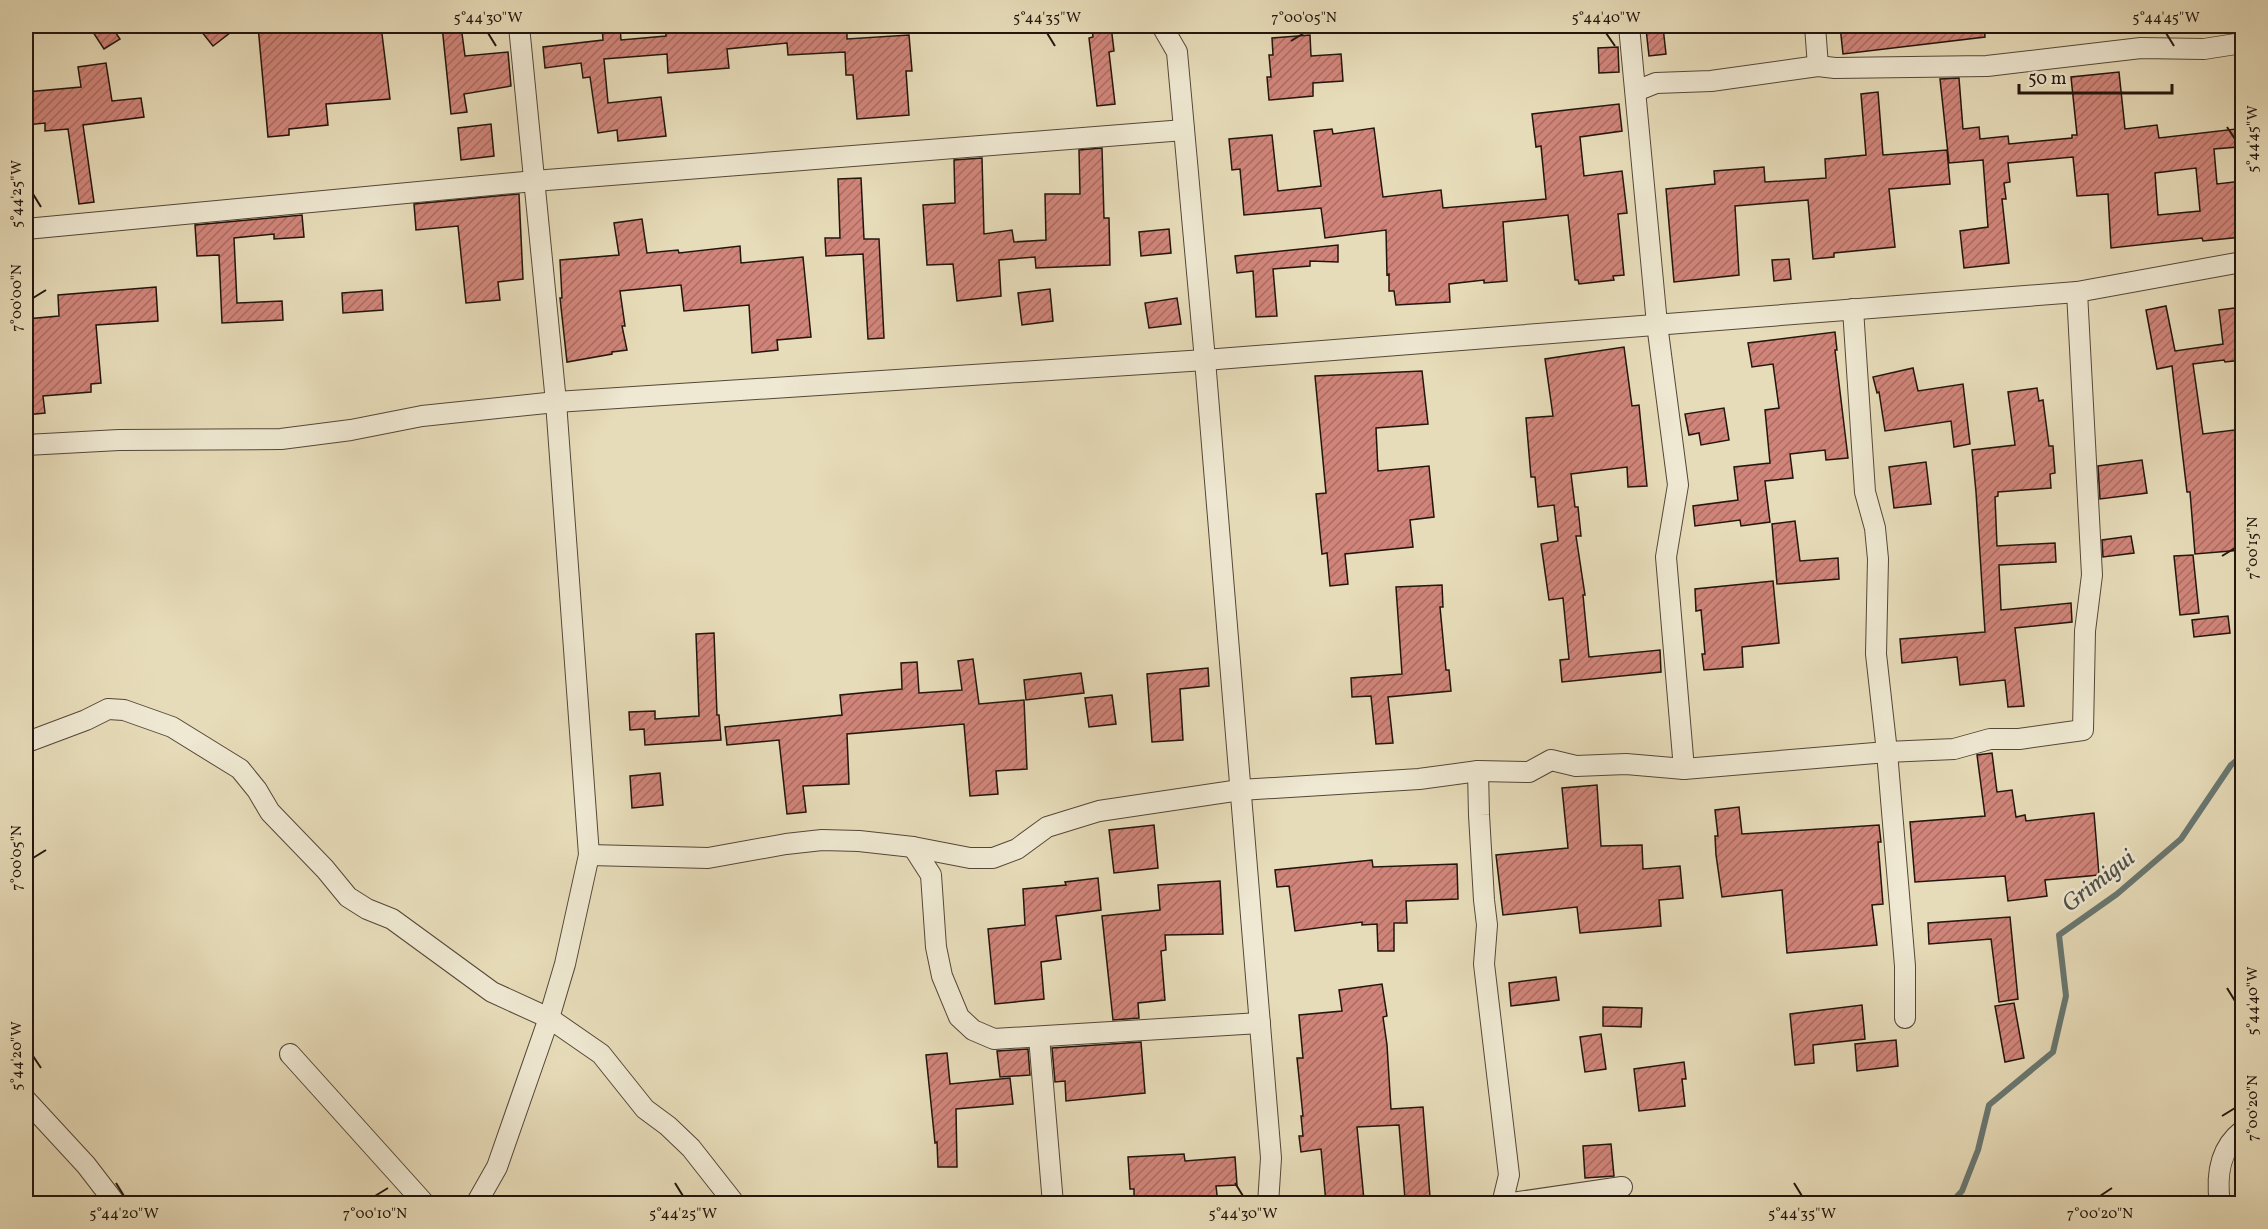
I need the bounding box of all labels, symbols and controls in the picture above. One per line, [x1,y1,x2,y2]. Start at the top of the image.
text: 5°44'30"W [453,8,523,29]
text: 5°44'35"W [1013,8,1081,29]
text: 7°00'05"N [1271,8,1337,29]
text: 5°44'40"W [1571,8,1641,29]
text: 5°44'45"W [2132,8,2200,29]
scale bar [2019,57,2172,95]
text: 50 m [2028,67,2067,92]
text: 5°44'45"W [2243,105,2264,173]
text: 5°44'25"W [7,160,28,228]
text: 7°00'00"N [7,264,28,332]
text: 7°00'15"N [2243,517,2264,579]
text: 7°00'05"N [7,825,28,891]
water label: Grimigui [2055,842,2144,921]
text: 5°44'40"W [2243,966,2264,1036]
text: 5°44'20"W [7,1021,28,1091]
text: 7°00'20"N [2243,1075,2264,1141]
text: 5°44'20"W [89,1204,159,1225]
text: 7°00'10"N [343,1204,407,1225]
text: 5°44'25"W [649,1204,717,1225]
text: 5°44'30"W [1208,1204,1278,1225]
text: 5°44'35"W [1768,1204,1836,1225]
text: 7°00'20"N [2067,1204,2133,1225]

